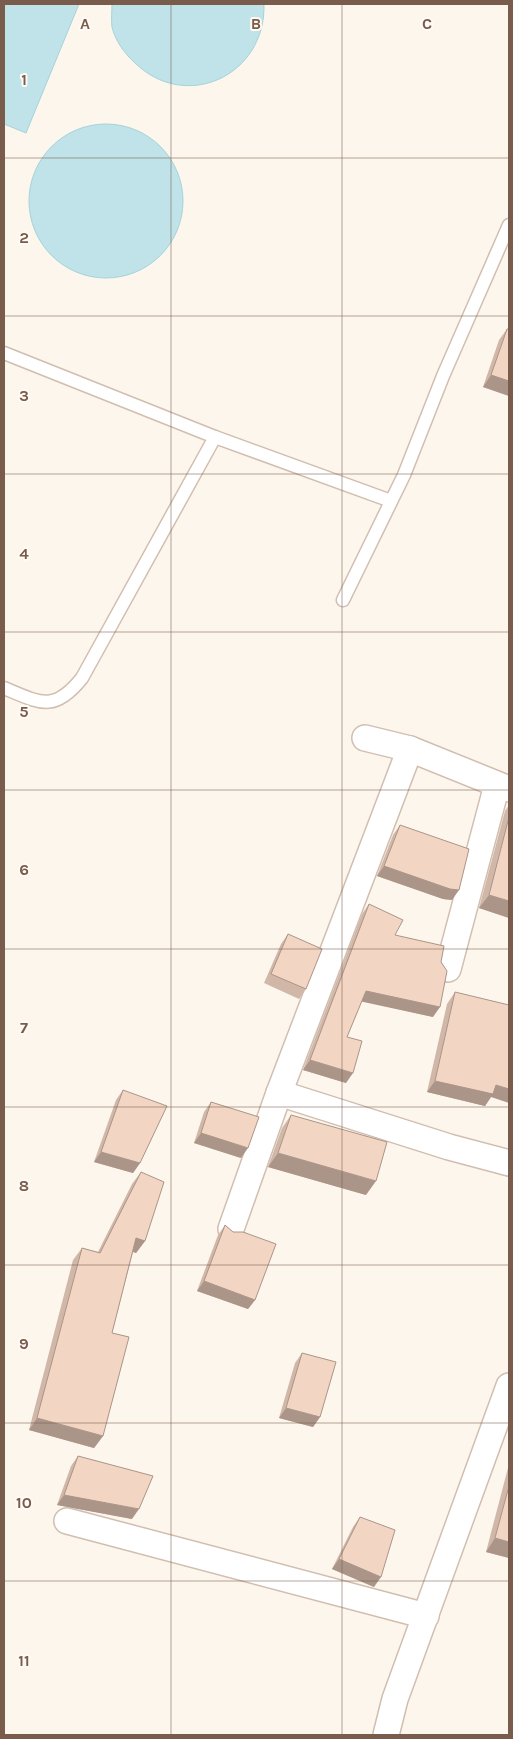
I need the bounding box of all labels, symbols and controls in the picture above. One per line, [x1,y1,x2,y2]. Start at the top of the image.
text: A [80,14,90,33]
text: B [251,14,261,33]
text: C [422,14,432,33]
text: 1 [21,70,27,89]
text: 2 [19,228,29,247]
text: 3 [19,386,29,405]
text: 4 [19,544,29,563]
text: 5 [19,702,29,721]
text: 6 [19,860,29,879]
text: 7 [20,1018,28,1037]
text: 8 [19,1176,29,1195]
text: 9 [19,1334,29,1353]
text: 10 [16,1493,32,1512]
text: 11 [18,1651,30,1670]

